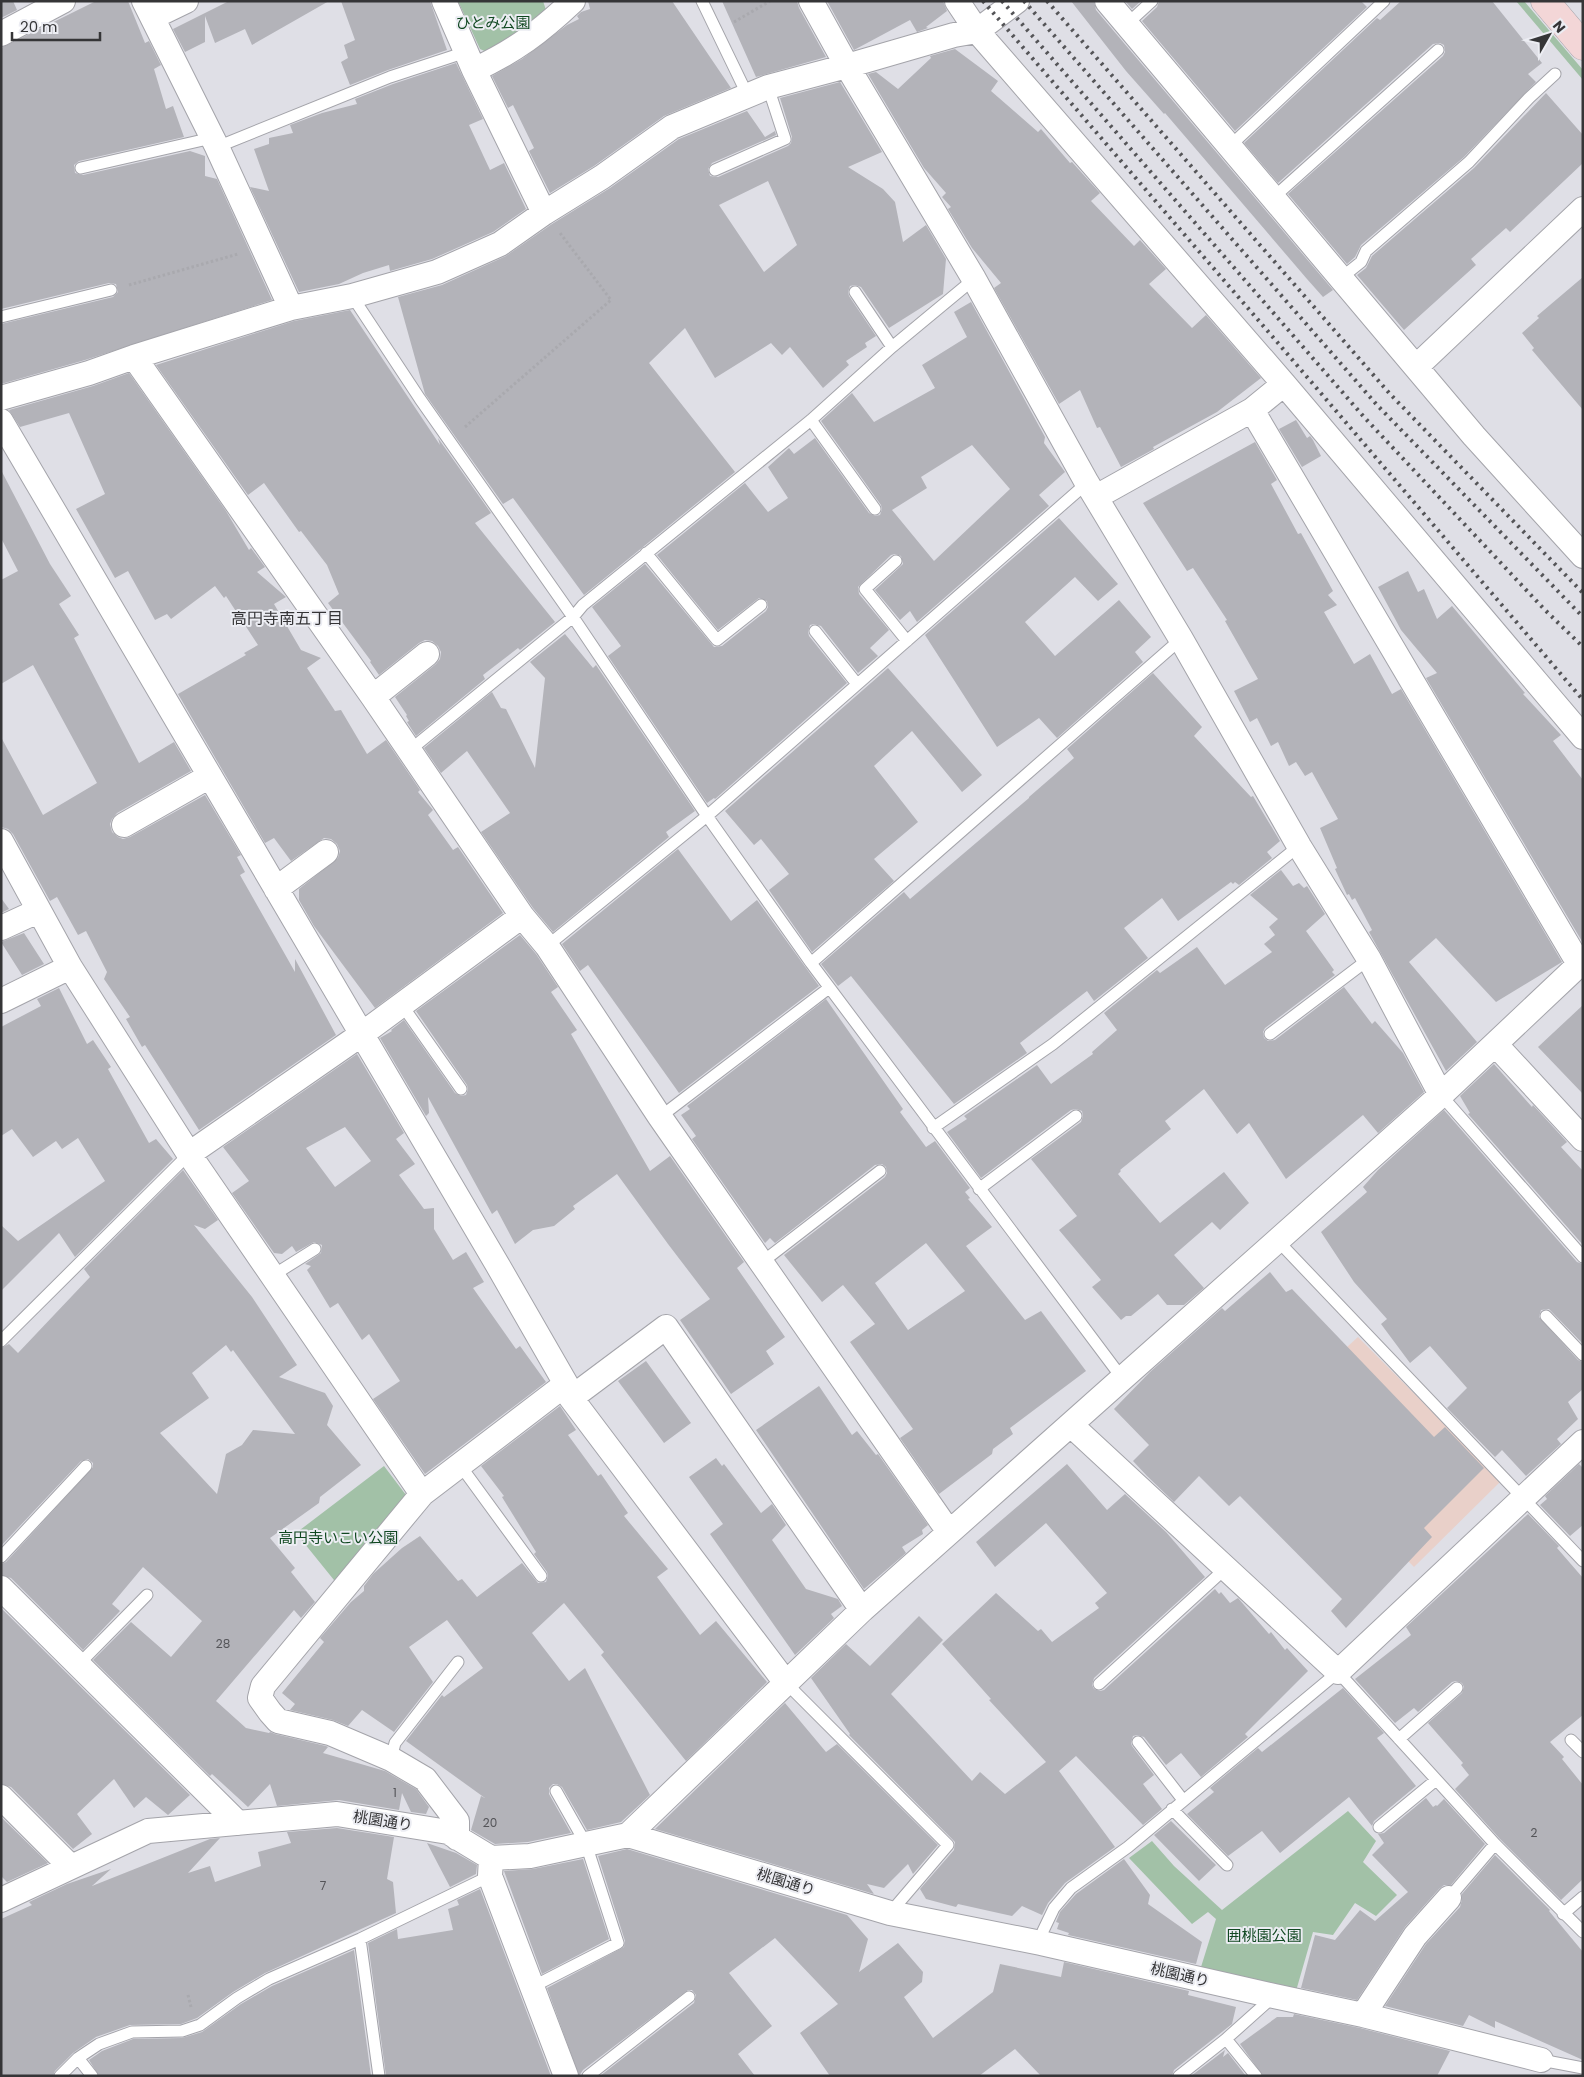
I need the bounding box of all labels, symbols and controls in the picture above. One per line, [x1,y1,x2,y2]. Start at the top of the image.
scale bar [12,10,100,42]
north arrow [1524,10,1574,60]
park label: ひとみ公園 [456,12,530,33]
text: 20 m [20,16,58,37]
text: N [1548,16,1570,37]
district label: 高円寺南五丁目 [231,607,343,630]
park label: 高円寺いこい公園 [278,1527,398,1548]
house number: 28 [216,1635,230,1652]
house number: 1 [393,1784,397,1801]
street label: 桃園通り [352,1805,414,1836]
house number: 20 [483,1814,497,1831]
house number: 2 [1531,1824,1538,1841]
street label: 桃園通り [754,1863,818,1900]
house number: 7 [320,1877,327,1894]
park label: 囲桃園公園 [1226,1925,1302,1946]
street label: 桃園通り [1149,1958,1212,1991]

